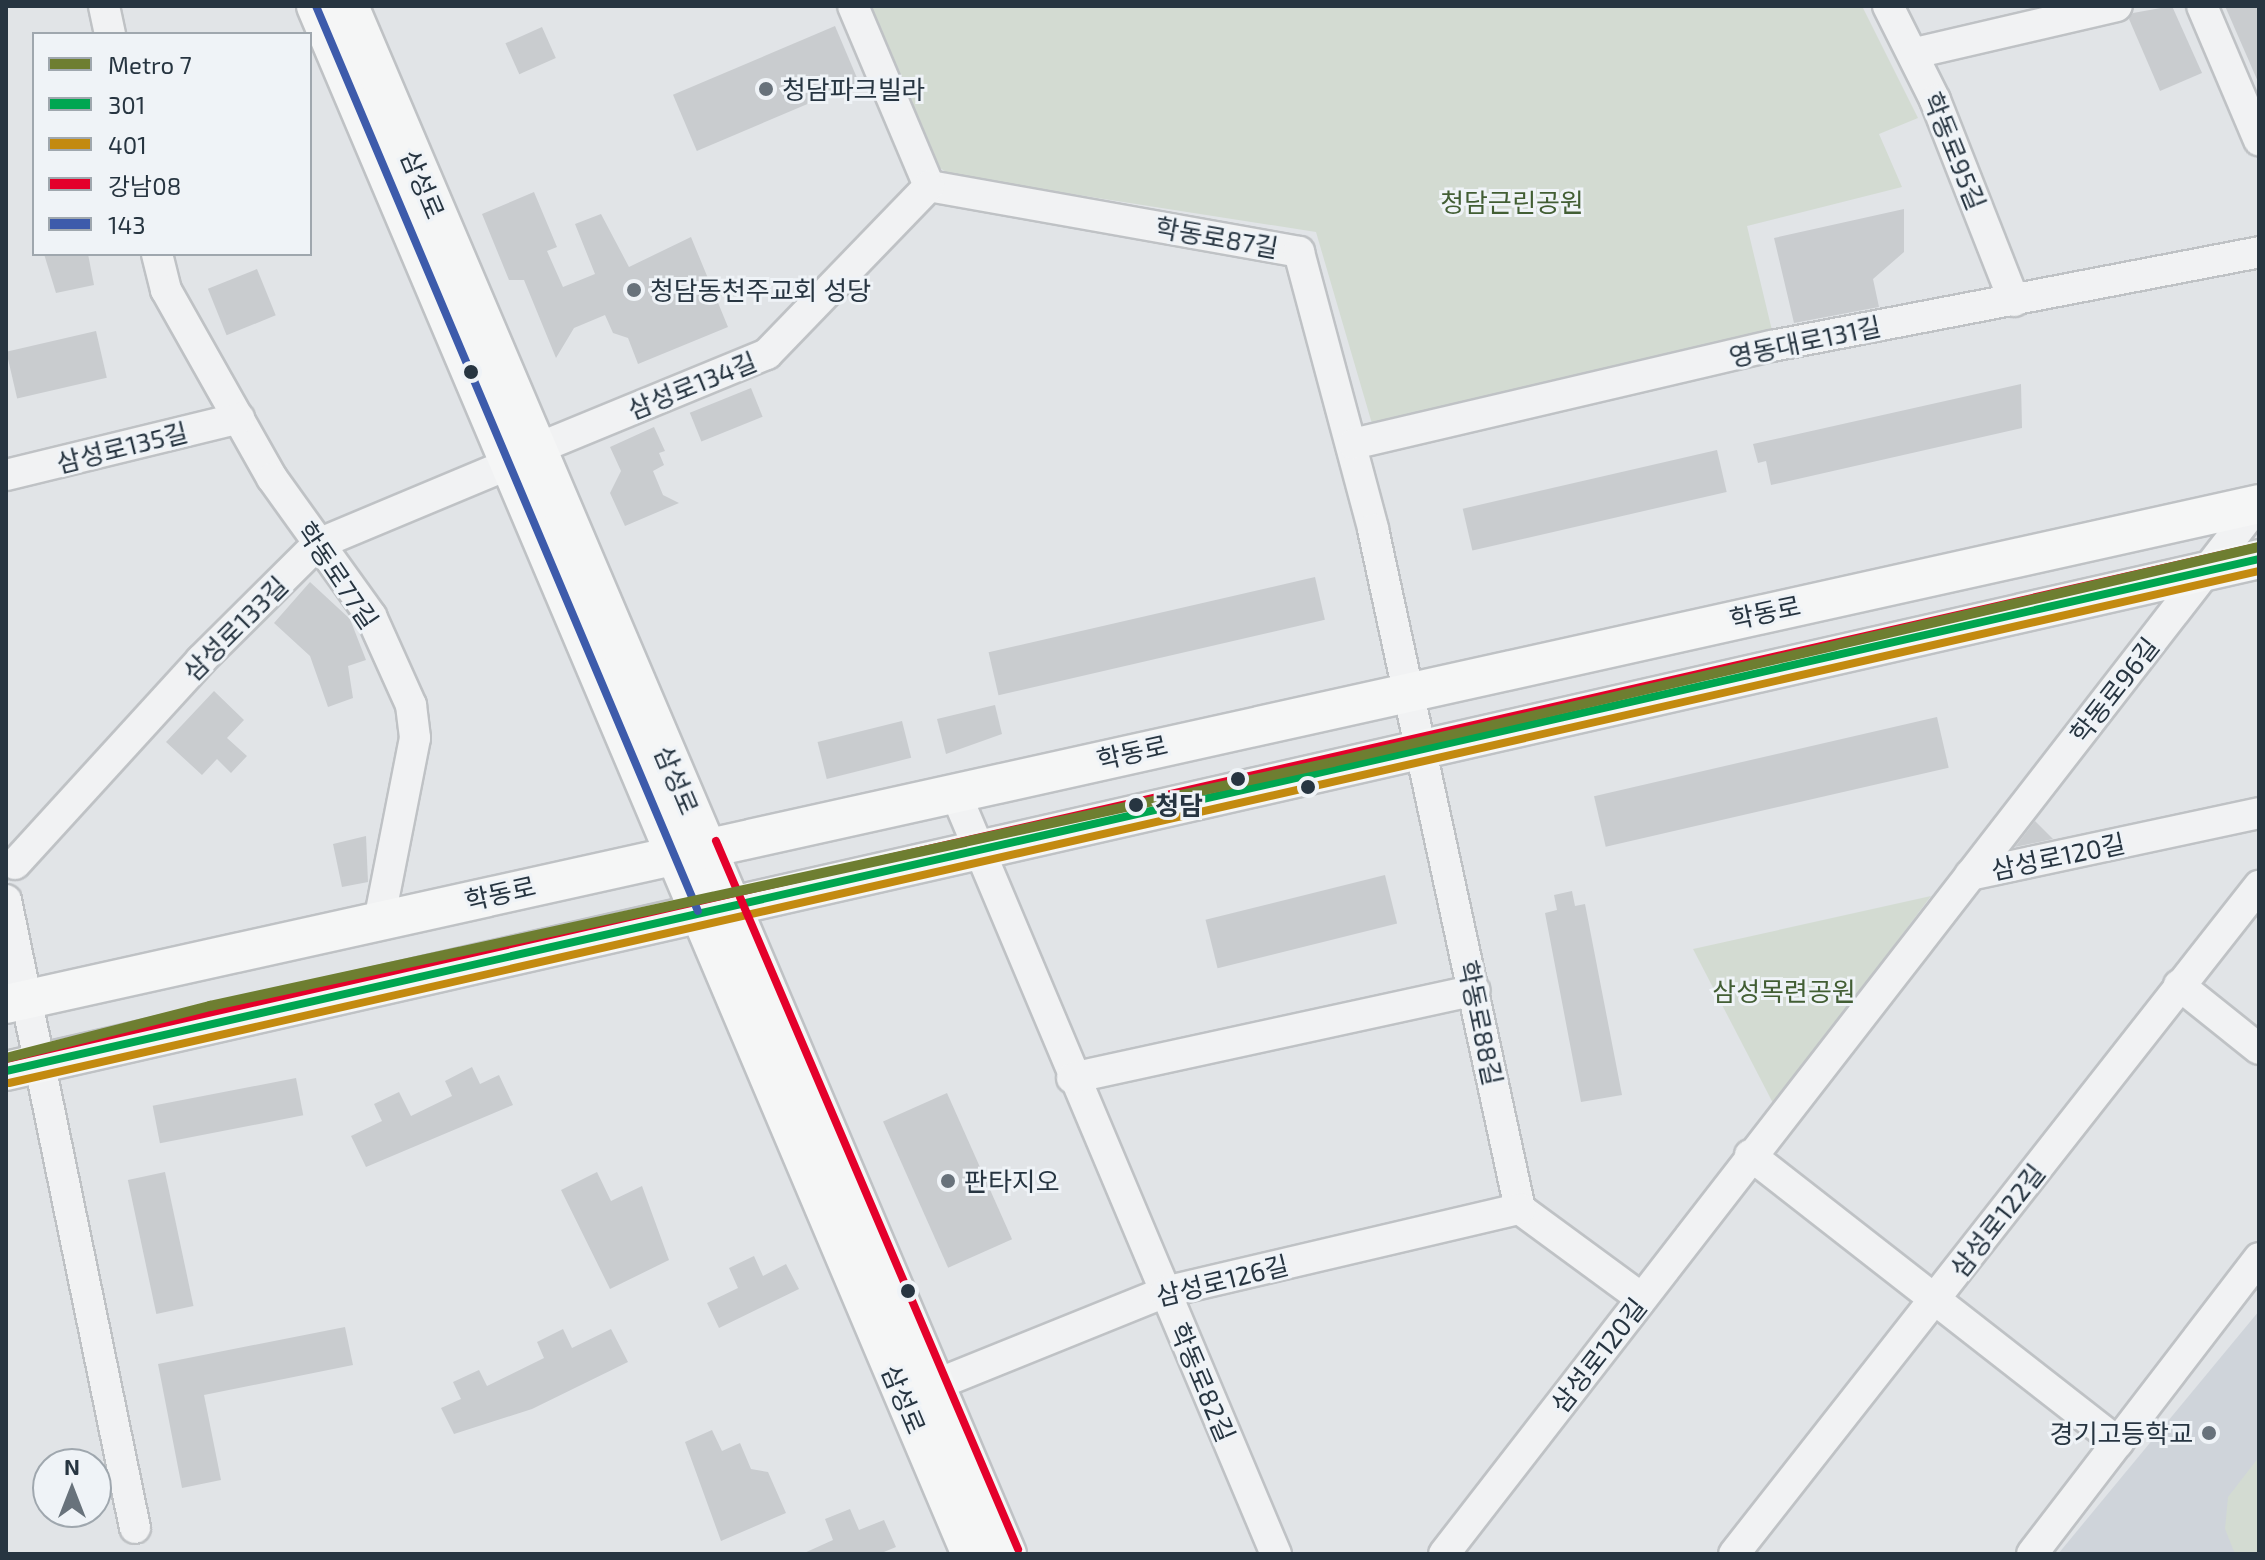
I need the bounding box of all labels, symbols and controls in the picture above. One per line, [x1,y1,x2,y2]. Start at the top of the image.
legend [32,32,312,256]
text: Metro 7 [108,50,192,79]
place label: 청담파크빌라 [782,73,926,105]
marker: 청담파크빌라 [757,80,775,98]
street label: 학동로95길 [1917,87,1993,215]
text: 301 [108,90,145,119]
text: 401 [108,130,147,159]
street label: 삼성로 [395,145,451,223]
text: 강남08 [108,171,181,200]
park label: 청담근린공원 [1440,186,1584,218]
text: 143 [108,210,146,239]
street label: 학동로87길 [1153,211,1281,263]
place label: 청담동천주교회 성당 [650,274,871,306]
marker: 청담동천주교회 성당 [625,281,643,299]
street label: 영동대로131길 [1726,310,1884,372]
street label: 삼성로134길 [623,345,761,425]
unlabelled marker [463,364,479,380]
street label: 삼성로135길 [53,416,191,478]
street label: 학동로77길 [291,516,385,634]
street label: 삼성로133길 [176,569,294,687]
street label: 학동로 [1727,589,1803,635]
street label: 학동로96길 [2063,631,2165,749]
street label: 학동로 [1094,729,1170,775]
street label: 삼성로 [649,741,705,819]
unlabelled marker [1230,771,1246,787]
unlabelled marker [1300,779,1316,795]
place label: 청담 [1155,789,1203,821]
marker: 청담 [1124,793,1148,817]
street label: 삼성로120길 [1988,827,2128,885]
street label: 학동로 [462,870,538,916]
street label: 학동로88길 [1453,958,1509,1088]
park label: 삼성목련공원 [1712,975,1856,1007]
street label: 삼성로122길 [1943,1157,2051,1283]
place label: 판타지오 [964,1165,1060,1197]
marker: 판타지오 [939,1172,957,1190]
street label: 삼성로126길 [1152,1248,1292,1312]
unlabelled marker [900,1283,916,1299]
street label: 삼성로120길 [1544,1292,1652,1418]
street label: 학동로82길 [1164,1318,1242,1446]
street label: 삼성로 [876,1360,932,1438]
place label: 경기고등학교 [2049,1417,2193,1449]
marker: 경기고등학교 [2200,1424,2218,1442]
north arrow [32,1448,112,1528]
text: N [64,1453,80,1479]

